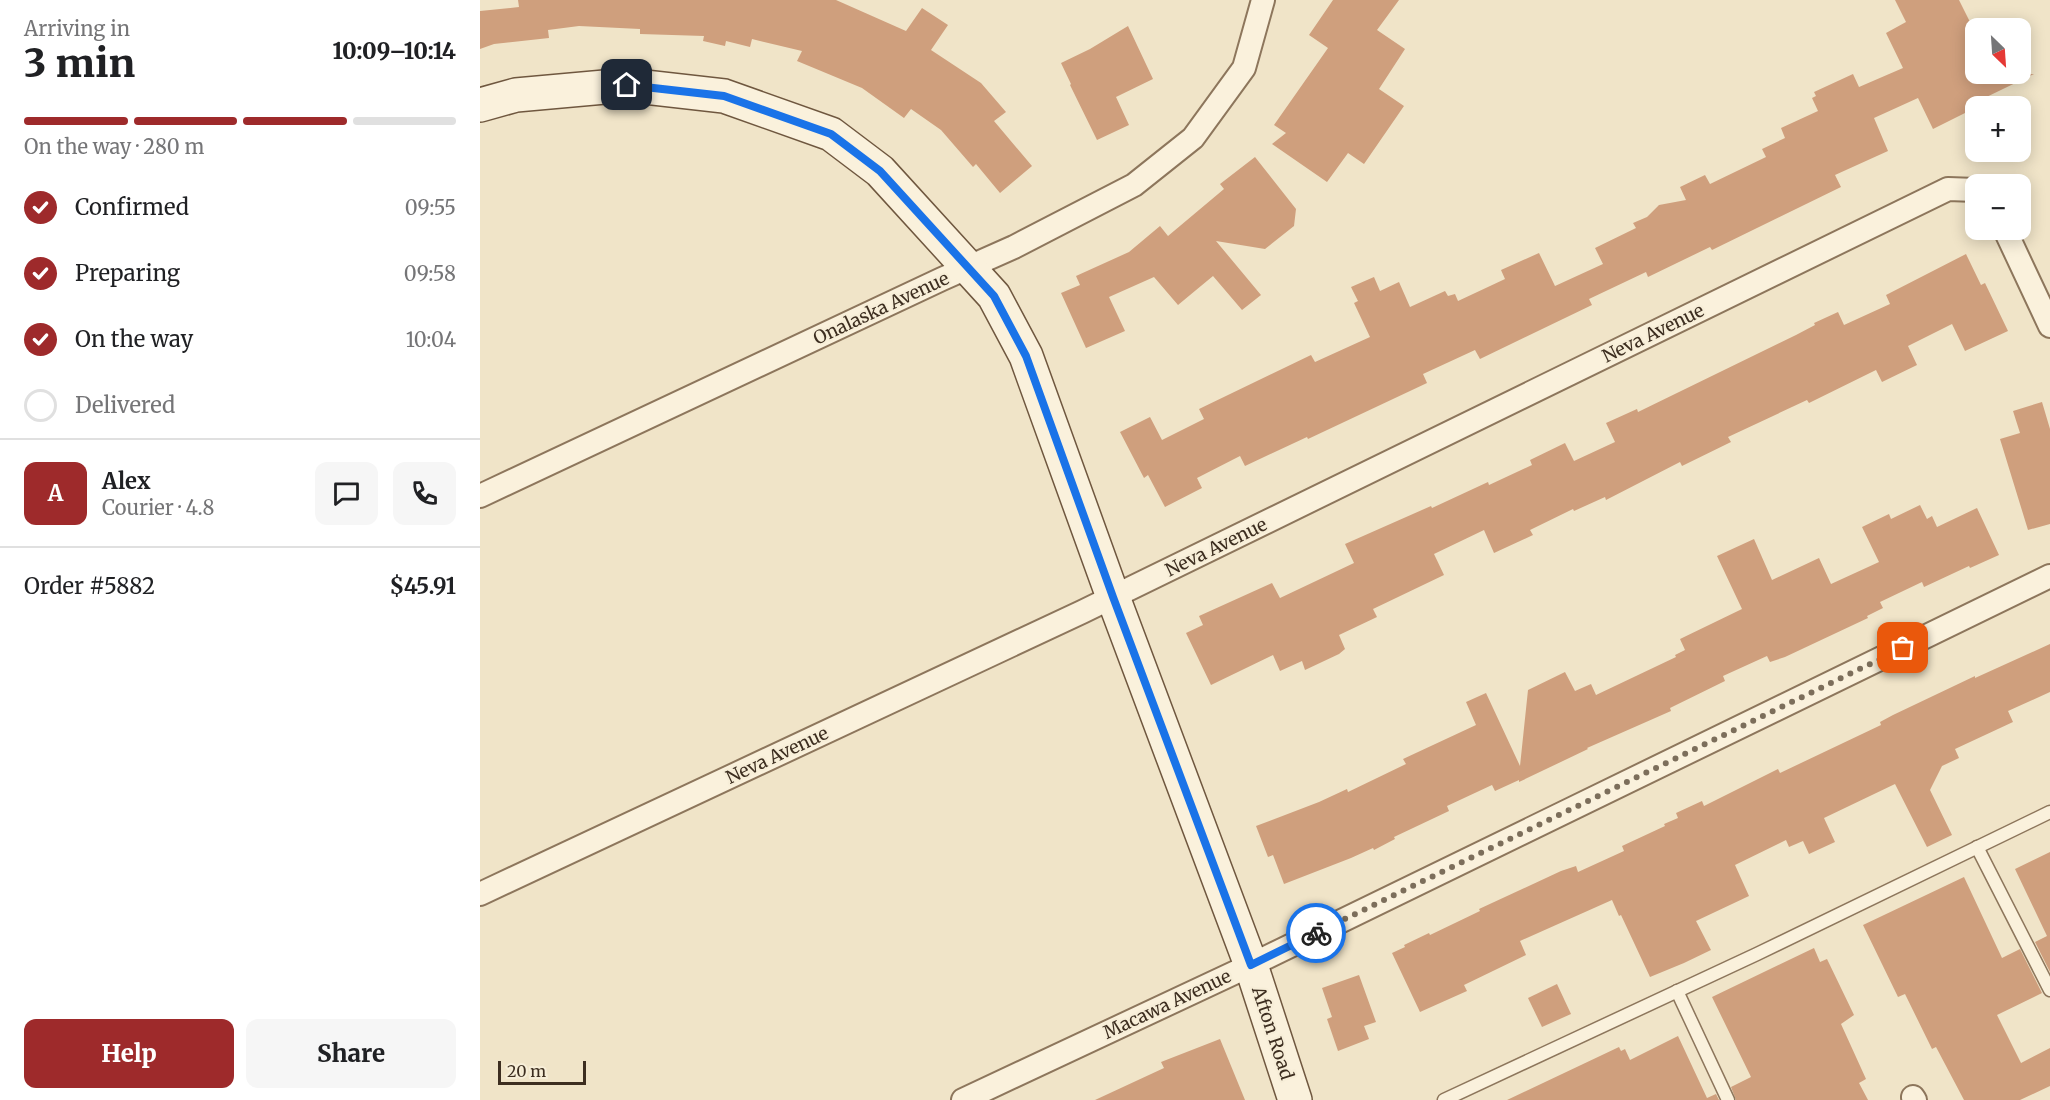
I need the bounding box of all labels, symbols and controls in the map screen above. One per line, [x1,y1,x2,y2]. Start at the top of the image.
text: Arriving in [24,16,130,41]
north arrow [1965,18,2031,84]
map controls [1965,18,2031,240]
text: 10:09–10:14 [333,37,456,65]
text: 3 min [24,39,135,88]
pin [601,59,652,110]
icon: home [610,68,643,101]
button: + [1965,96,2031,162]
text: On the way · 280 m [24,134,204,159]
button: − [1965,174,2031,240]
icon: check [24,191,57,224]
text: Confirmed [75,193,189,221]
text: 09:55 [405,195,456,220]
icon: check [24,257,57,290]
text: Preparing [75,259,180,287]
text: 09:58 [404,261,456,286]
street label: Onalaska Avenue [809,266,953,350]
street label: Neva Avenue [1598,298,1708,368]
icon: check [24,323,57,356]
text: On the way [75,325,193,353]
text: 10:04 [406,327,456,352]
text: Delivered [75,391,175,419]
button: chat [315,462,378,525]
button: phone [393,462,456,525]
text: Alex [102,467,151,495]
text: A [48,479,63,507]
text: Courier · 4.8 [102,495,214,520]
street label: Neva Avenue [1161,512,1271,582]
text: Order #5882 [24,572,155,600]
text: $45.91 [389,572,456,600]
pin [1877,622,1928,673]
icon: bag [1886,631,1919,664]
street label: Neva Avenue [722,721,832,789]
courier [1286,903,1346,963]
icon: bike [1300,917,1333,950]
street label: Macawa Avenue [1099,964,1235,1044]
street label: Afton Road [1247,982,1299,1083]
button: Help [24,1019,234,1088]
button: Share [246,1019,456,1088]
scale bar [498,1058,586,1086]
text: 20 m [507,1061,546,1081]

